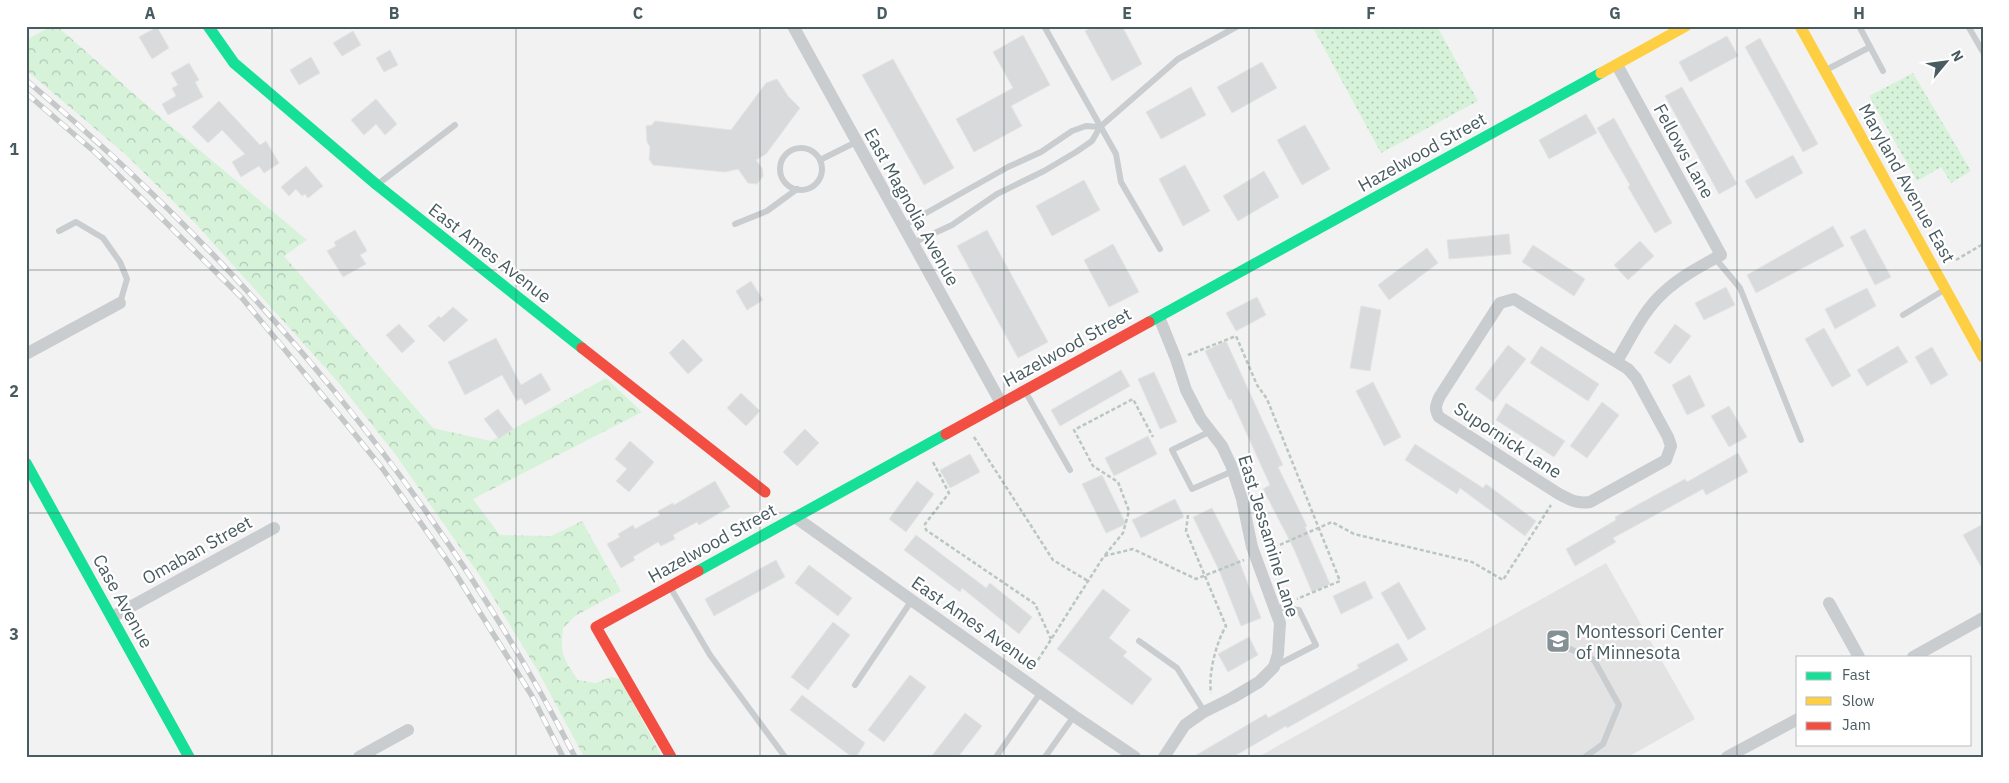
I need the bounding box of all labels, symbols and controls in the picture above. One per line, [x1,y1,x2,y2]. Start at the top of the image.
text: A [145,3,156,23]
text: B [389,3,400,23]
text: C [633,3,643,23]
text: D [876,3,888,23]
text: E [1122,3,1132,23]
text: F [1366,3,1376,23]
text: G [1609,3,1621,23]
text: H [1853,3,1865,23]
north arrow [1922,38,1972,88]
text: N [1947,47,1968,64]
street label: Maryland Avenue East [1854,99,1960,267]
street label: Fellows Lane [1649,100,1719,202]
street label: Hazelwood Street [1354,107,1490,197]
street label: East Magnolia Avenue [859,124,965,290]
text: 1 [9,139,19,159]
street label: East Ames Avenue [424,198,556,308]
street label: Hazelwood Street [999,302,1135,392]
text: 2 [9,381,19,401]
street label: Supornick Lane [1450,397,1566,483]
street label: East Jessamine Lane [1233,452,1305,620]
street label: Hazelwood Street [644,498,780,588]
street label: Omaban Street [138,510,256,590]
street label: Case Avenue [88,550,158,652]
street label: East Ames Avenue [907,571,1043,675]
place label: Montessori Center of Minnesota [1576,620,1724,664]
text: 3 [9,624,19,644]
school or university icon: Montessori Center of Minnesota [1545,628,1571,654]
legend [1796,656,1972,746]
text: Fast [1842,665,1870,684]
text: Slow [1842,691,1875,710]
text: Jam [1842,715,1871,734]

